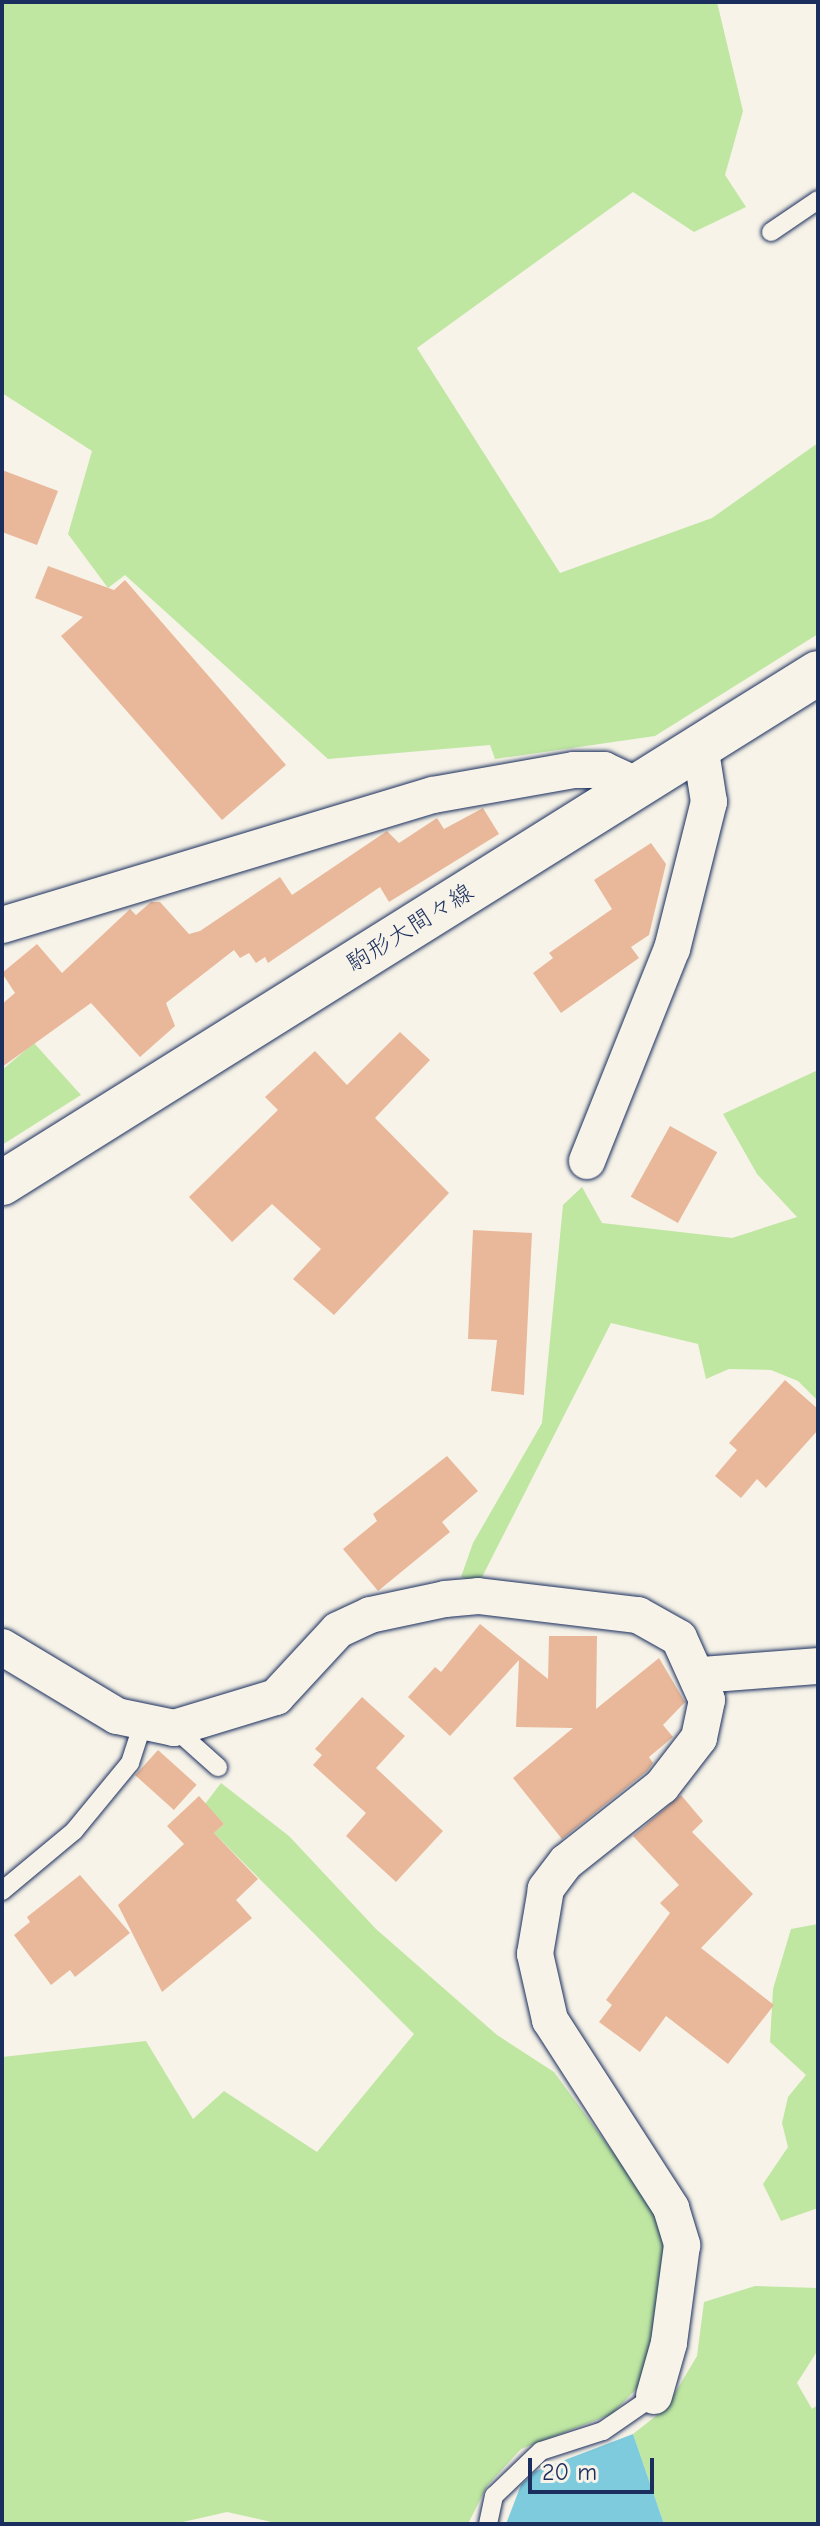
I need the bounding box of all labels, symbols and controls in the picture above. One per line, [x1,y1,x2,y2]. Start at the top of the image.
street label: 駒形大間々線 [341,878,479,978]
scale bar [532,2442,658,2492]
text: 20 m [542,2458,597,2486]

